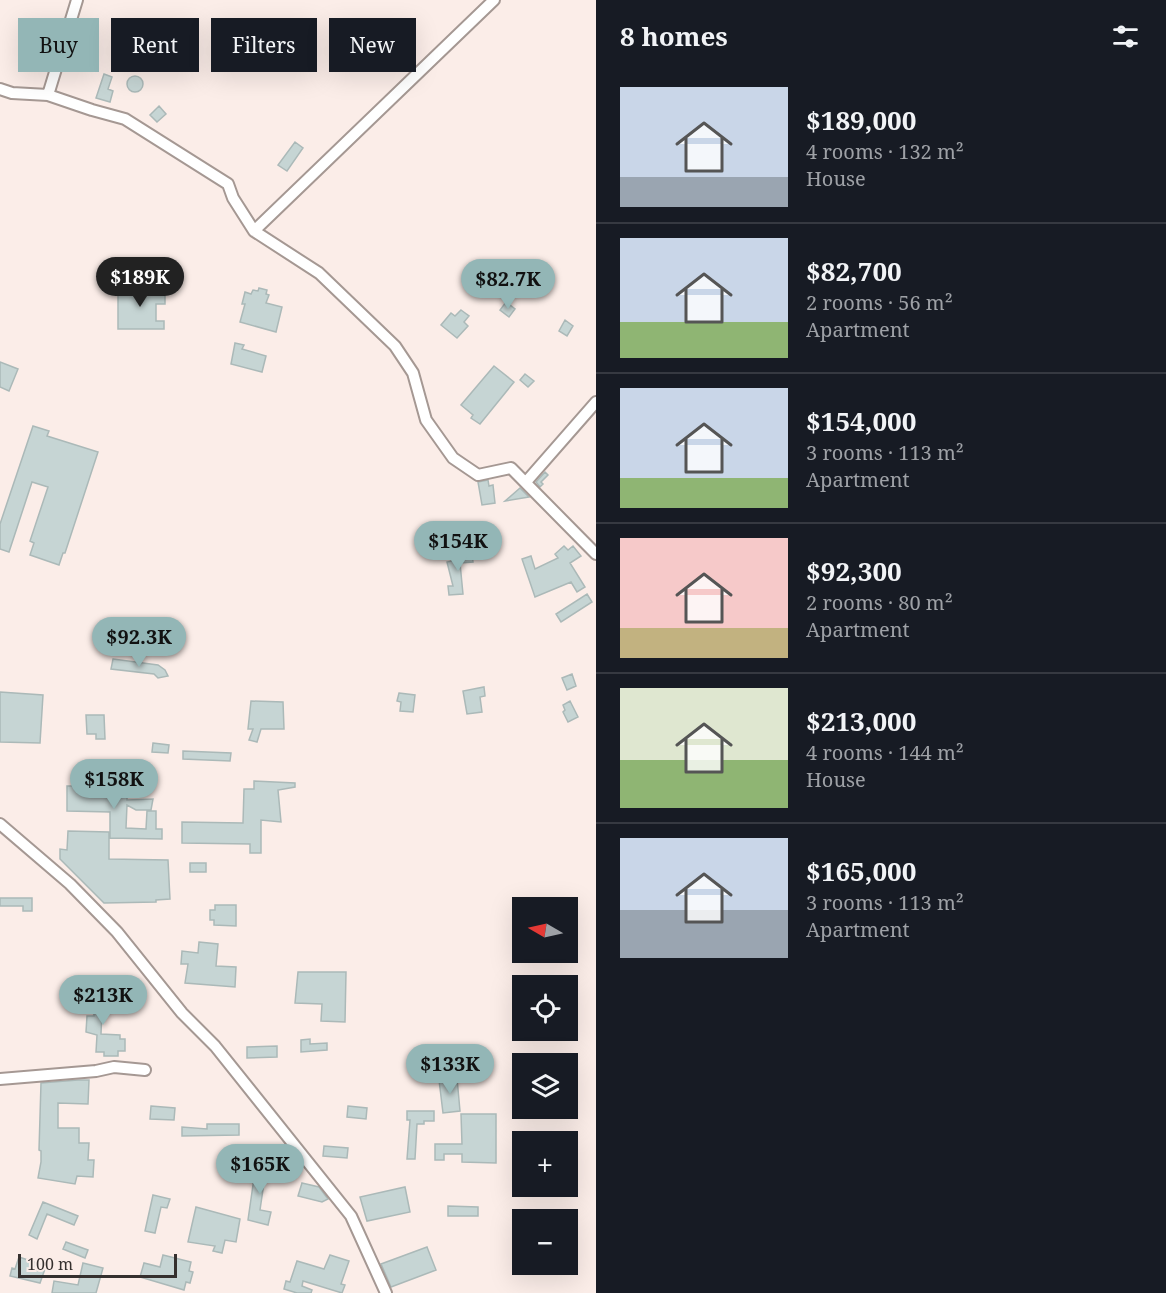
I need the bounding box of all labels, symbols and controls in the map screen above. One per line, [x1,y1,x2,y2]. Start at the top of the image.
chip: Buy [18,18,99,72]
chip: Rent [111,18,199,72]
chip: Filters [211,18,317,72]
chip: New [329,18,416,72]
text: 8 homes [620,18,728,54]
icon: filters [1109,20,1142,53]
text: $189,000 [806,102,916,138]
icon: home [668,111,740,183]
text: 4 rooms · 132 m² [806,138,964,165]
text: House [806,165,866,192]
text: $82,700 [806,253,902,289]
pin: $189K [98,257,182,308]
pin: $82.7K [459,259,557,310]
icon: home [668,262,740,334]
text: $189K [110,263,170,290]
text: $82.7K [475,265,541,292]
text: 2 rooms · 56 m² [806,289,953,316]
text: Apartment [806,316,910,343]
text: $154,000 [806,403,916,439]
icon: home [668,412,740,484]
text: 3 rooms · 113 m² [806,439,964,466]
text: Apartment [806,466,910,493]
pin: $154K [416,521,500,572]
text: $154K [428,527,488,554]
text: $92,300 [806,553,902,589]
icon: home [668,562,740,634]
text: 2 rooms · 80 m² [806,589,953,616]
text: Apartment [806,616,910,643]
pin: $92.3K [90,617,188,668]
text: $92.3K [106,623,172,650]
text: $213,000 [806,703,916,739]
icon: home [668,712,740,784]
text: 4 rooms · 144 m² [806,739,964,766]
pin: $158K [72,759,156,810]
text: $158K [84,765,144,792]
text: House [806,766,866,793]
text: $165,000 [806,853,916,889]
icon: home [668,862,740,934]
text: 3 rooms · 113 m² [806,889,964,916]
north arrow [512,897,578,963]
map controls [512,897,578,1275]
text: Apartment [806,916,910,943]
pin: $213K [61,975,145,1026]
button: locate [512,975,578,1041]
text: $213K [73,981,133,1008]
pin: $133K [408,1044,492,1095]
text: $133K [420,1050,480,1077]
button: layers [512,1053,578,1119]
button: + [512,1131,578,1197]
pin: $165K [218,1144,302,1195]
text: $165K [230,1150,290,1177]
button: − [512,1209,578,1275]
scale bar [18,1251,177,1278]
text: 100 m [27,1253,73,1275]

